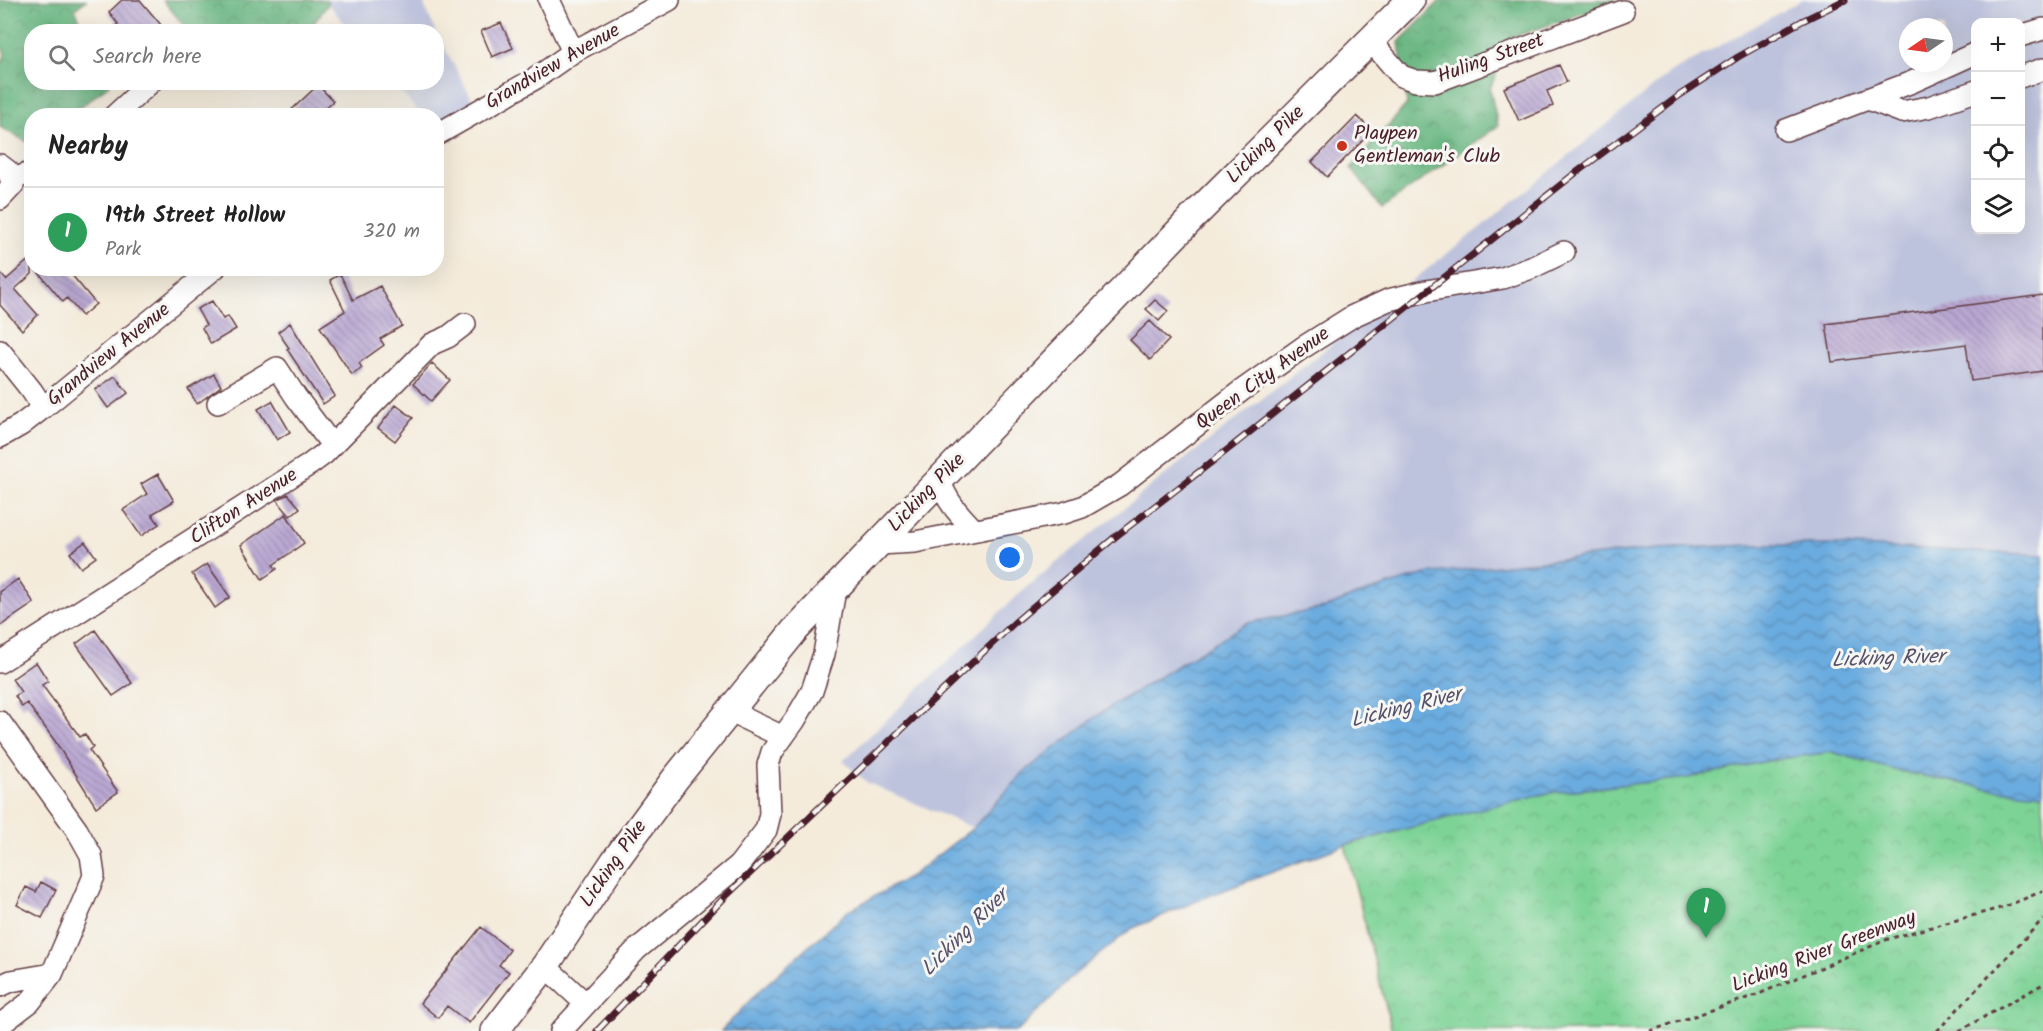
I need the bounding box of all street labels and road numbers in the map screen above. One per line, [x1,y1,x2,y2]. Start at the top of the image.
street label: Grandview Avenue [479,15,627,119]
street label: Huling Street [1433,25,1549,93]
street label: Licking Pike [1219,98,1313,192]
street label: Grandview Avenue [40,295,178,415]
street label: Queen City Avenue [1189,319,1337,439]
street label: Licking Pike [880,446,974,540]
street label: Clifton Avenue [183,460,305,554]
street label: Licking Pike [572,813,656,915]
street label: Licking River Greenway [1727,902,1921,1002]

